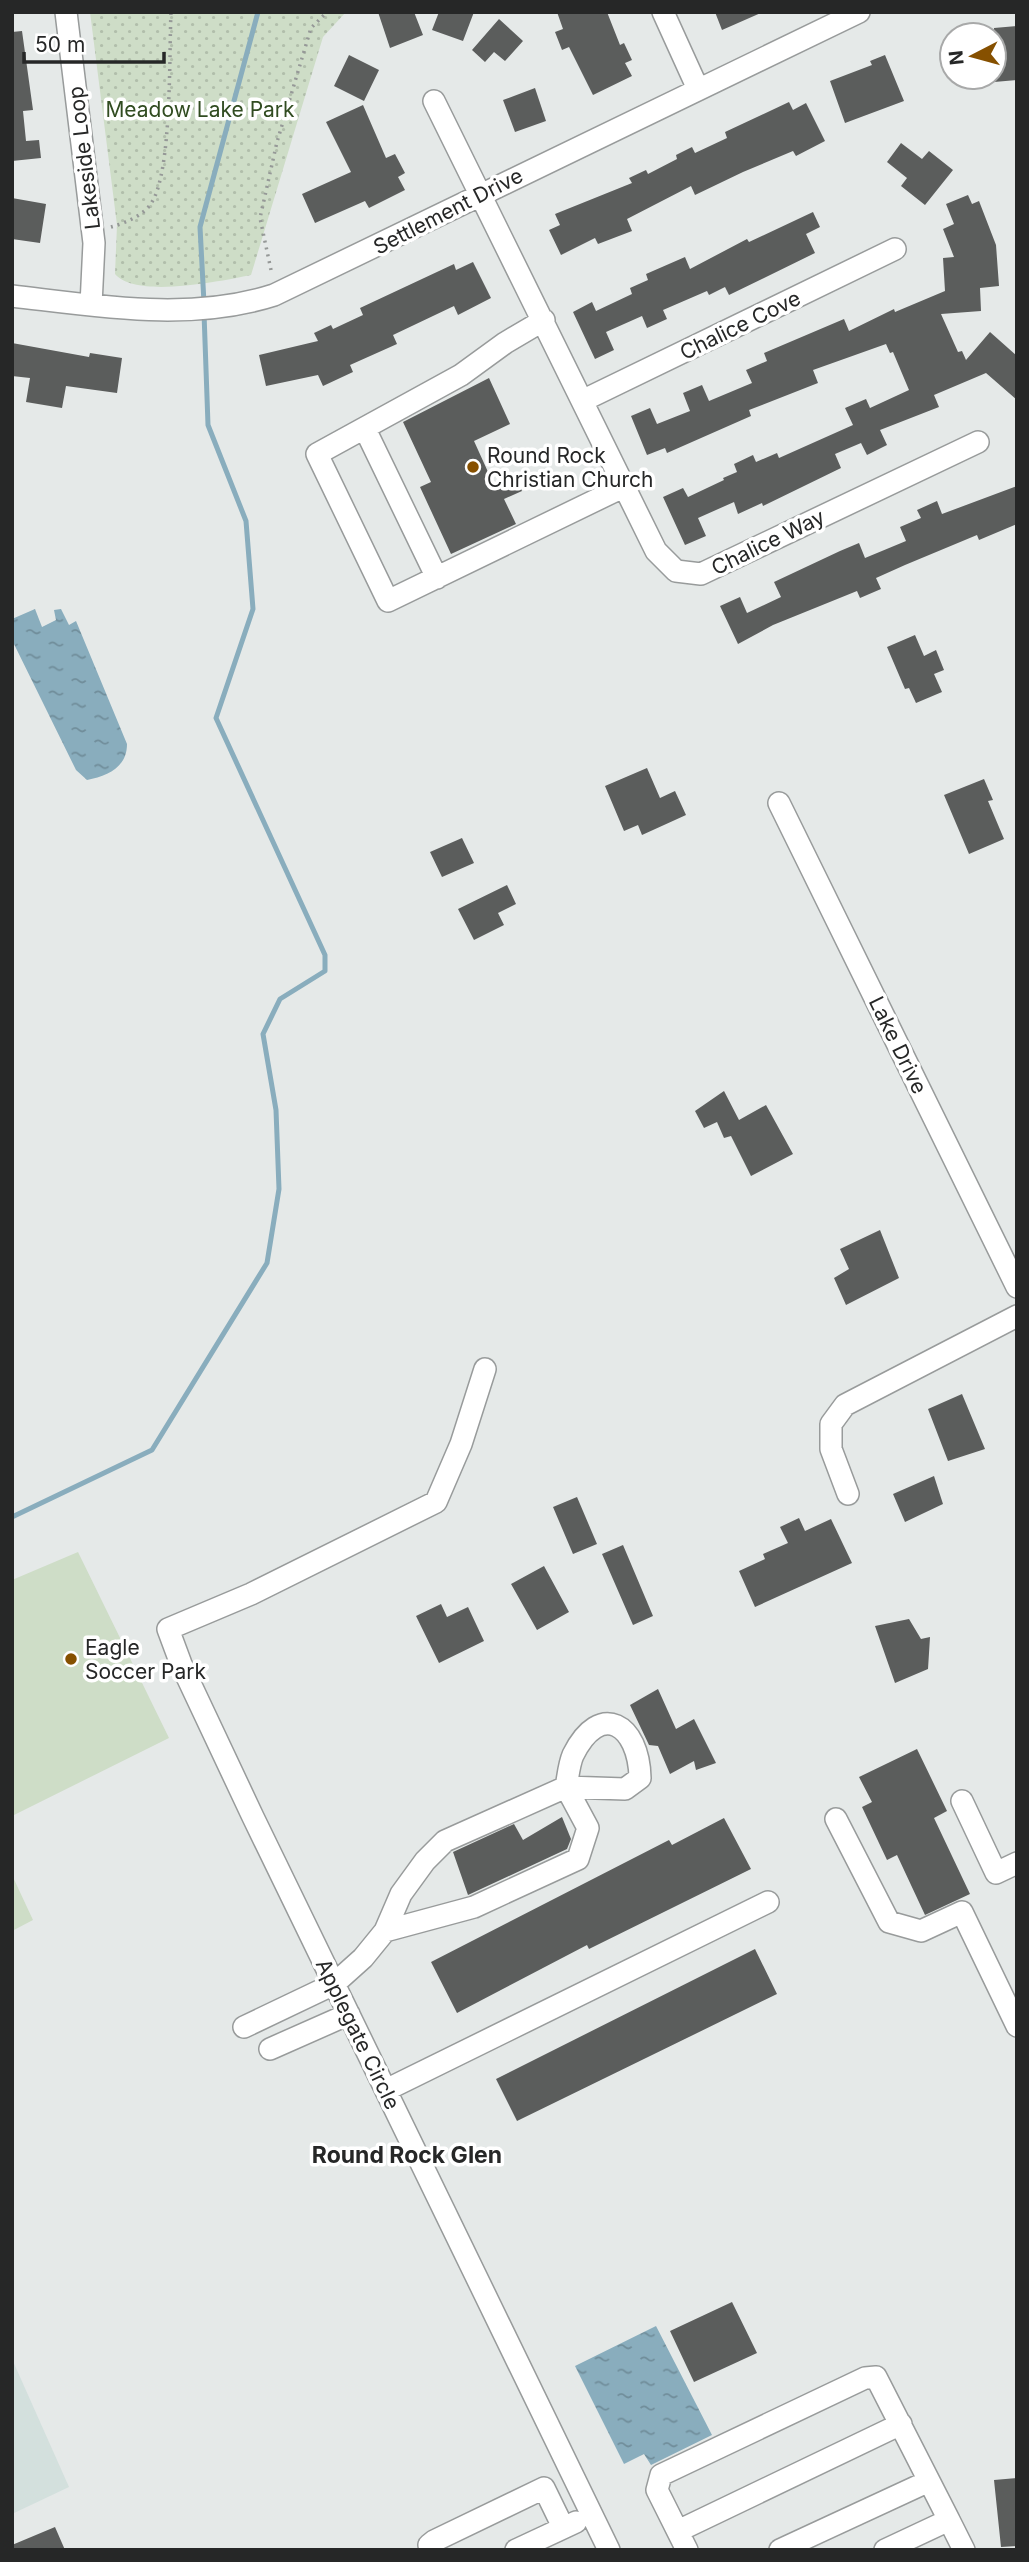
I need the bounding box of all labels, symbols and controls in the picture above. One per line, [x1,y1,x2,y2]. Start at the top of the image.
scale bar [24,21,164,65]
north arrow [938,21,1008,91]
text: 50 m [35,32,85,57]
text: N [944,49,969,66]
street label: Lakeside Loop [63,85,105,231]
park label: Meadow Lake Park [105,97,295,122]
street label: Settlement Drive [369,163,527,259]
street label: Chalice Cove [676,285,804,365]
place label: Round Rock Christian Church [487,443,653,492]
marker: Round Rock Christian Church [465,459,481,475]
street label: Chalice Way [707,504,829,580]
street label: Lake Drive [864,992,932,1098]
place label: Eagle Soccer Park [85,1635,207,1684]
marker: Eagle Soccer Park [63,1651,79,1667]
street label: Applegate Circle [311,1955,405,2113]
district label: Round Rock Glen [312,2141,502,2169]

